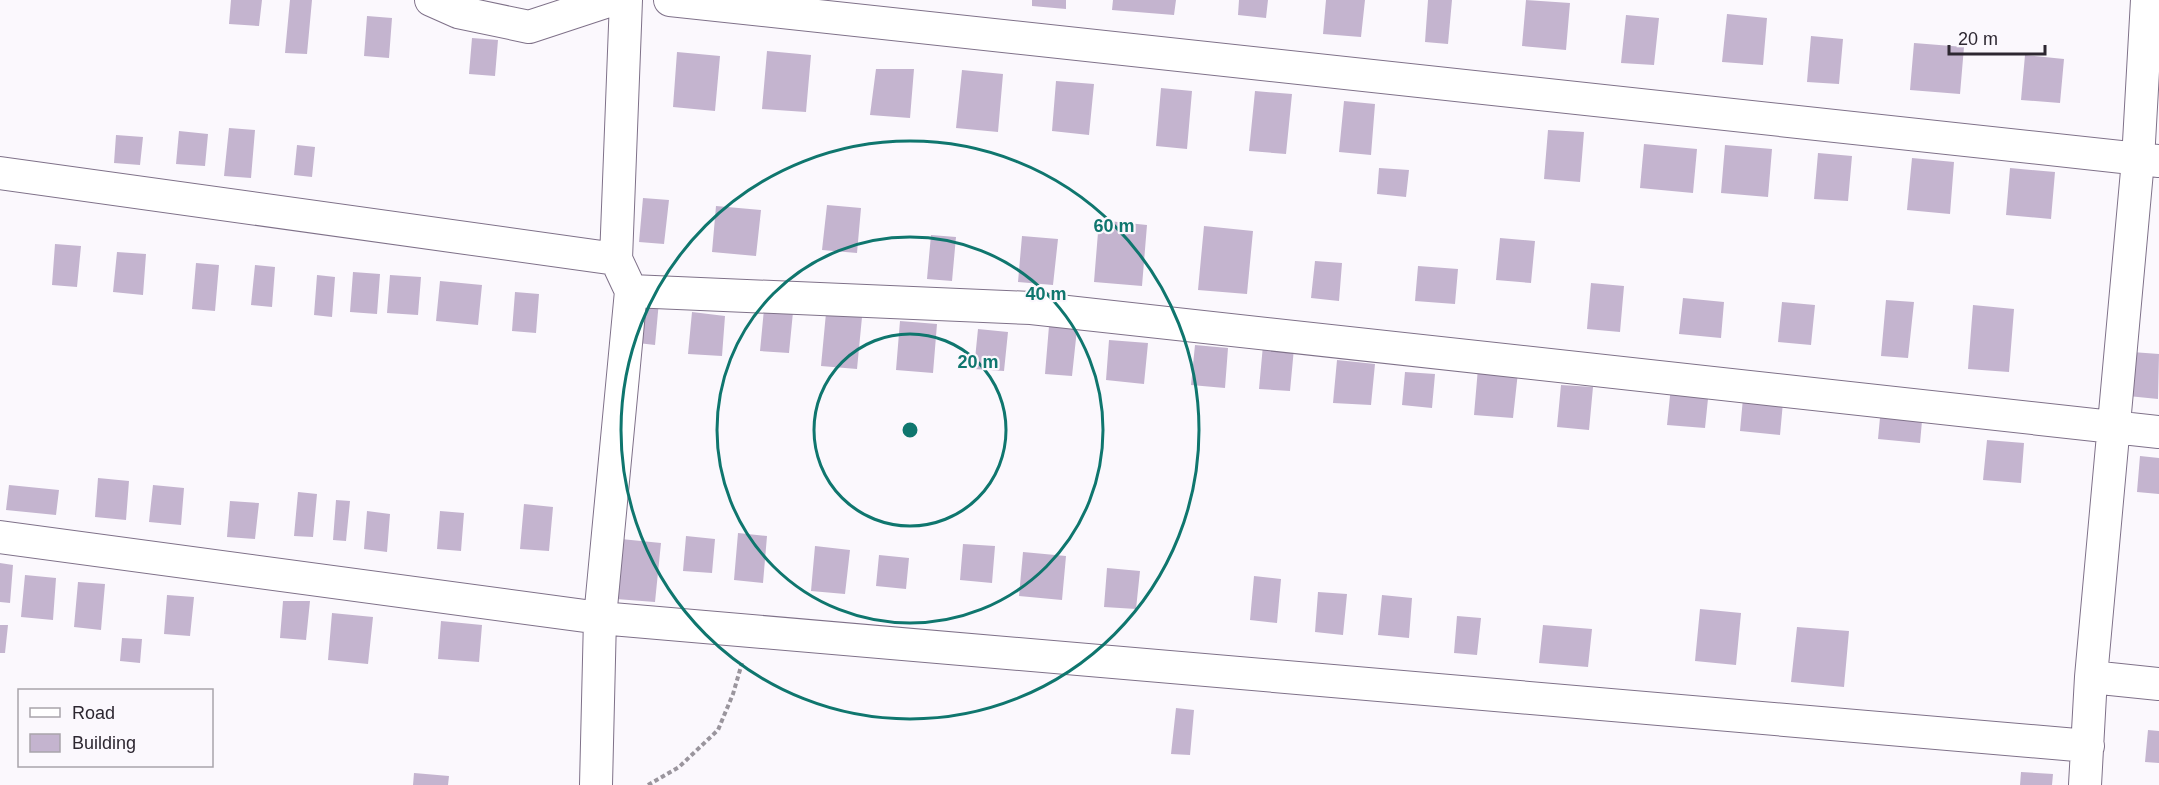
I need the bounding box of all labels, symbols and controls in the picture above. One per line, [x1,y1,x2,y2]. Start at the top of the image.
scale bar [1949,18,2045,56]
text: 20 m [1958,29,1998,49]
text: 60 m [1093,216,1135,236]
text: 40 m [1025,284,1067,304]
text: 20 m [957,352,999,372]
centre of rings [900,420,920,440]
legend [18,689,213,767]
text: Road [72,703,115,723]
text: Building [72,733,136,753]

